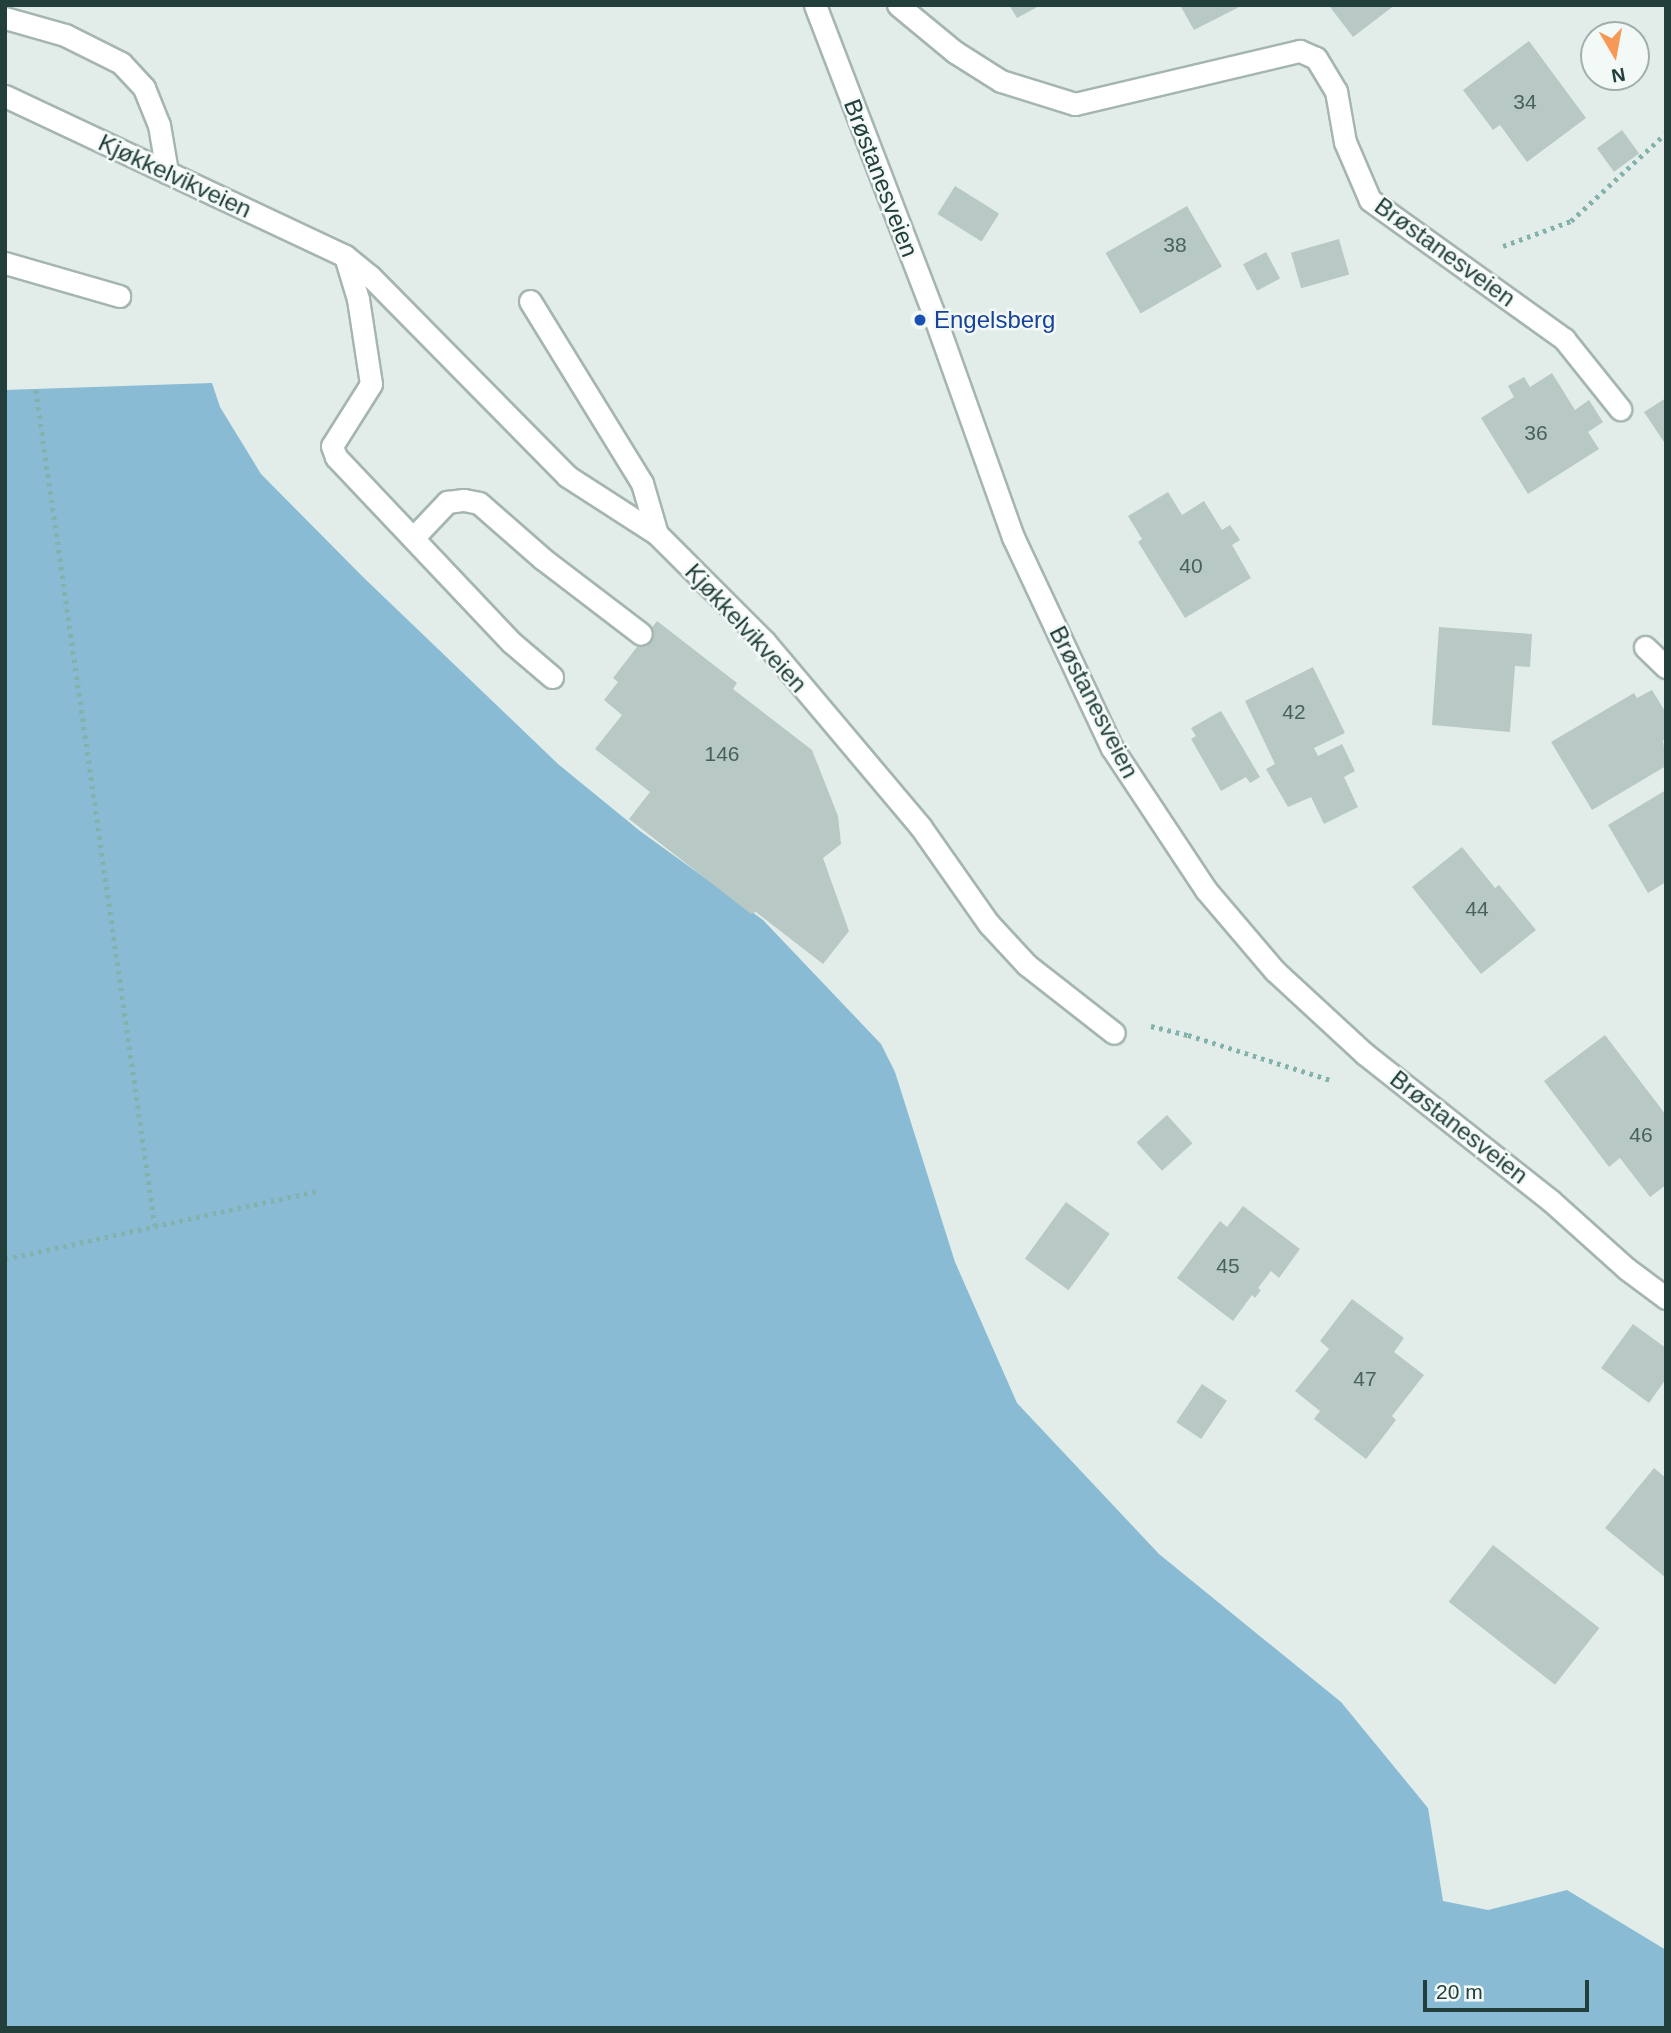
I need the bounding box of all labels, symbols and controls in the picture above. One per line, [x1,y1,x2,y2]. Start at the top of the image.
north arrow [1580,21,1650,91]
text: N [1610,64,1627,87]
house number: 34 [1513,89,1537,115]
street label: Brøstanesveien [838,95,924,261]
street label: Kjøkkelvikveien [94,128,256,224]
street label: Brøstanesveien [1369,191,1521,313]
house number: 38 [1163,232,1187,258]
place label: Engelsberg [934,306,1055,334]
marker: Engelsberg [912,312,928,328]
house number: 36 [1524,420,1548,446]
house number: 40 [1179,553,1203,579]
street label: Kjøkkelvikveien [679,558,813,698]
street label: Brøstanesveien [1043,621,1145,783]
house number: 42 [1282,699,1306,725]
house number: 146 [704,741,740,767]
house number: 44 [1465,896,1489,922]
street label: Brøstanesveien [1384,1064,1534,1190]
house number: 46 [1629,1122,1653,1148]
house number: 45 [1216,1253,1240,1279]
house number: 47 [1353,1366,1377,1392]
scale bar [1426,1966,1592,2010]
text: 20 m [1436,1980,1483,2003]

